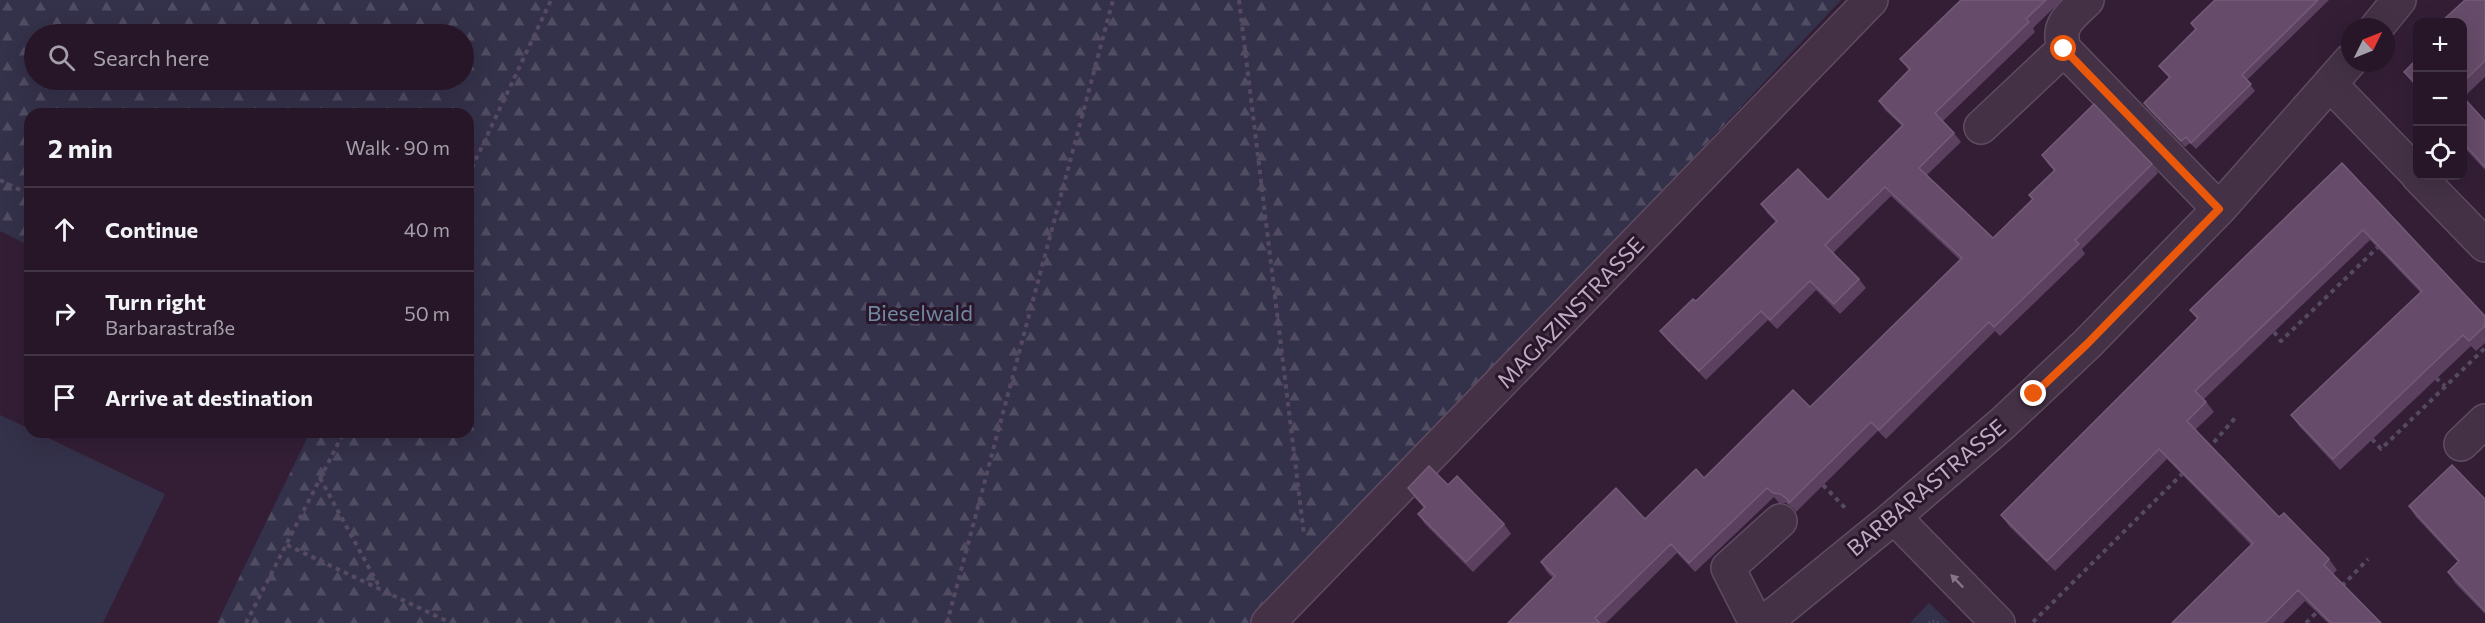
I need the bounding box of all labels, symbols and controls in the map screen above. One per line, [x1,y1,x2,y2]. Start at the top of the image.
north arrow [2341,18,2395,72]
map controls [2413,18,2467,180]
button: + [2413,18,2467,72]
search box [24,24,474,90]
route start [2050,35,2076,61]
icon: search [45,41,78,74]
text: Search here [93,44,209,71]
button: − [2413,72,2467,126]
button: locate [2413,126,2467,180]
text: 2 min [48,132,113,163]
text: Walk · 90 m [345,135,450,159]
icon: ahead [48,213,81,246]
text: Continue [105,216,198,243]
text: 40 m [404,217,450,241]
street label: MAGAZINSTRASSE [1491,231,1649,393]
text: Turn right [105,288,206,315]
icon: right [48,297,81,330]
park label: Bieselwald [867,299,973,326]
text: 50 m [404,301,450,325]
text: Barbarastraße [105,315,235,339]
route end [2020,380,2046,406]
icon: arrive [48,381,81,414]
text: Arrive at destination [105,384,313,411]
street label: BARBARASTRASSE [1841,413,2011,561]
one-way arrow [1950,575,1964,589]

